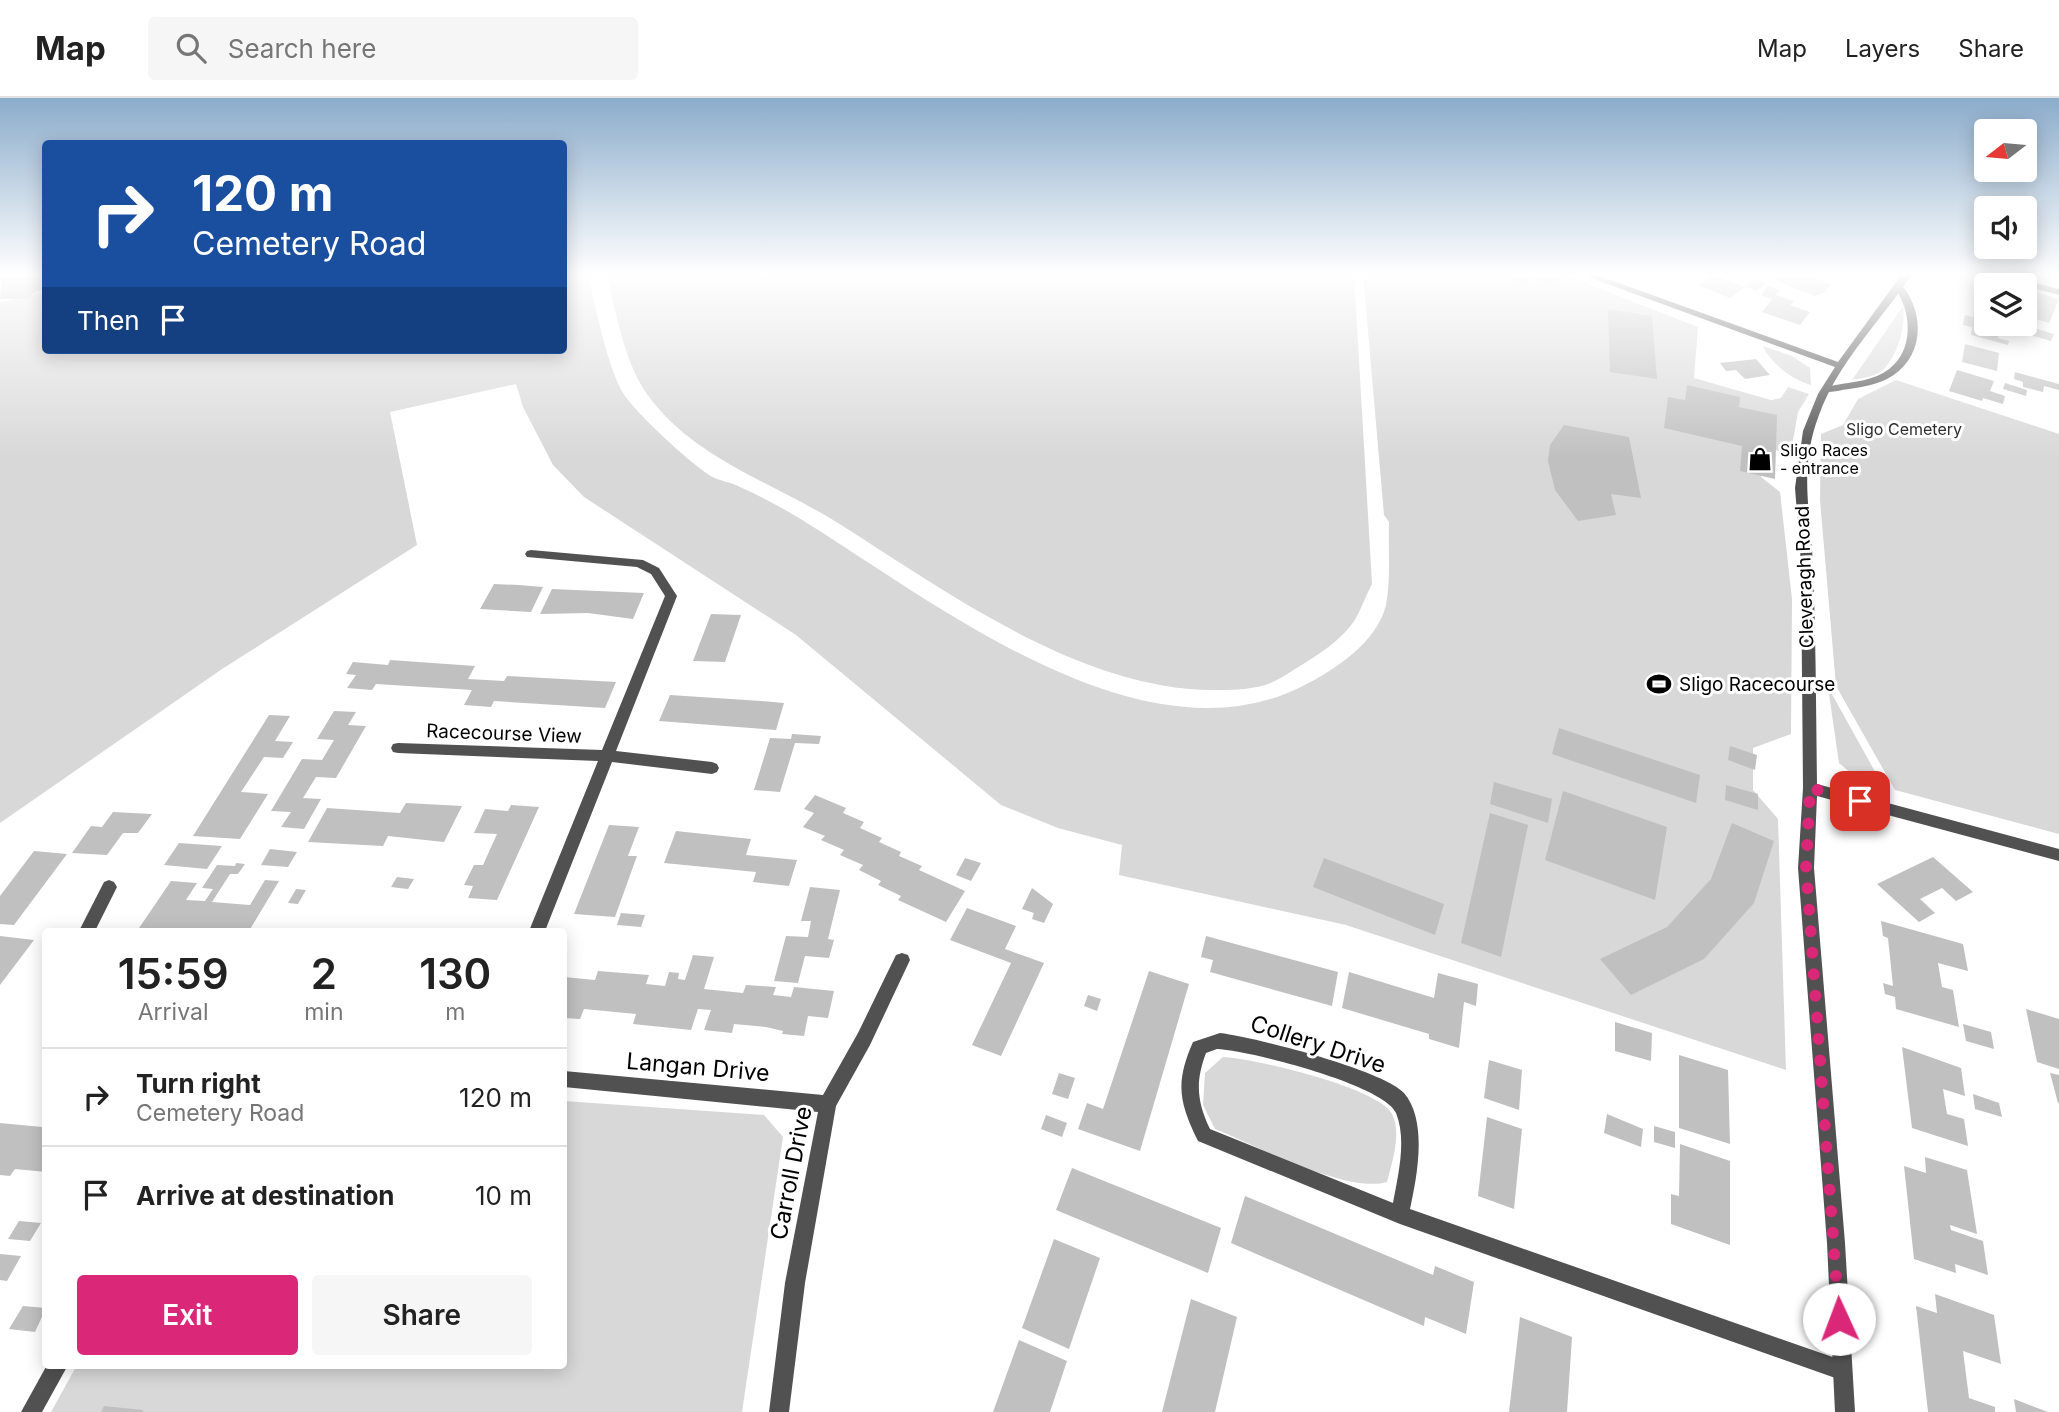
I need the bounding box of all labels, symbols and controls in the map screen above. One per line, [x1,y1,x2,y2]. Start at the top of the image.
search box [148,17,638,80]
text: Map [35,28,106,68]
icon: search [172,29,210,67]
text: Search here [228,33,376,64]
text: Map [1757,34,1807,63]
text: Layers [1845,34,1920,63]
text: Share [1958,34,2024,63]
north arrow [1974,119,2037,182]
map controls [1974,119,2037,336]
text: 120 m [192,164,333,223]
icon: right [77,168,168,259]
button: sound [1974,196,2037,259]
text: Cemetery Road [192,224,426,263]
button: layers [1974,273,2037,336]
icon: arrive [154,301,192,339]
text: Then [77,305,140,336]
park label: Sligo Cemetery [1846,419,1962,439]
place label: Sligo Races - entrance [1780,440,1868,478]
shop icon: Sligo Races - entrance [1746,445,1774,473]
street label: Cleveragh Road [1791,505,1818,649]
sports icon: Sligo Racecourse [1645,670,1673,698]
place label: Sligo Racecourse [1679,673,1835,696]
street label: Racecourse View [426,719,582,748]
pin [1830,771,1890,831]
icon: arrive [1841,782,1879,820]
text: 15:59 [118,948,229,999]
text: 2 [311,948,337,999]
text: 130 [419,948,491,999]
text: Arrival [138,998,208,1026]
text: min [304,998,343,1026]
text: m [445,998,465,1026]
street label: Collery Drive [1247,1009,1389,1079]
street label: Langan Drive [625,1047,771,1087]
text: Turn right [136,1068,261,1099]
icon: right [77,1078,115,1116]
text: 120 m [459,1082,532,1113]
text: Cemetery Road [136,1099,304,1127]
street label: Carroll Drive [764,1104,818,1242]
icon: arrive [77,1176,115,1214]
text: Arrive at destination [136,1180,395,1211]
text: 10 m [475,1180,532,1211]
button: Exit [77,1275,298,1355]
button: Share [312,1275,532,1355]
position arrow [1802,1282,1876,1356]

